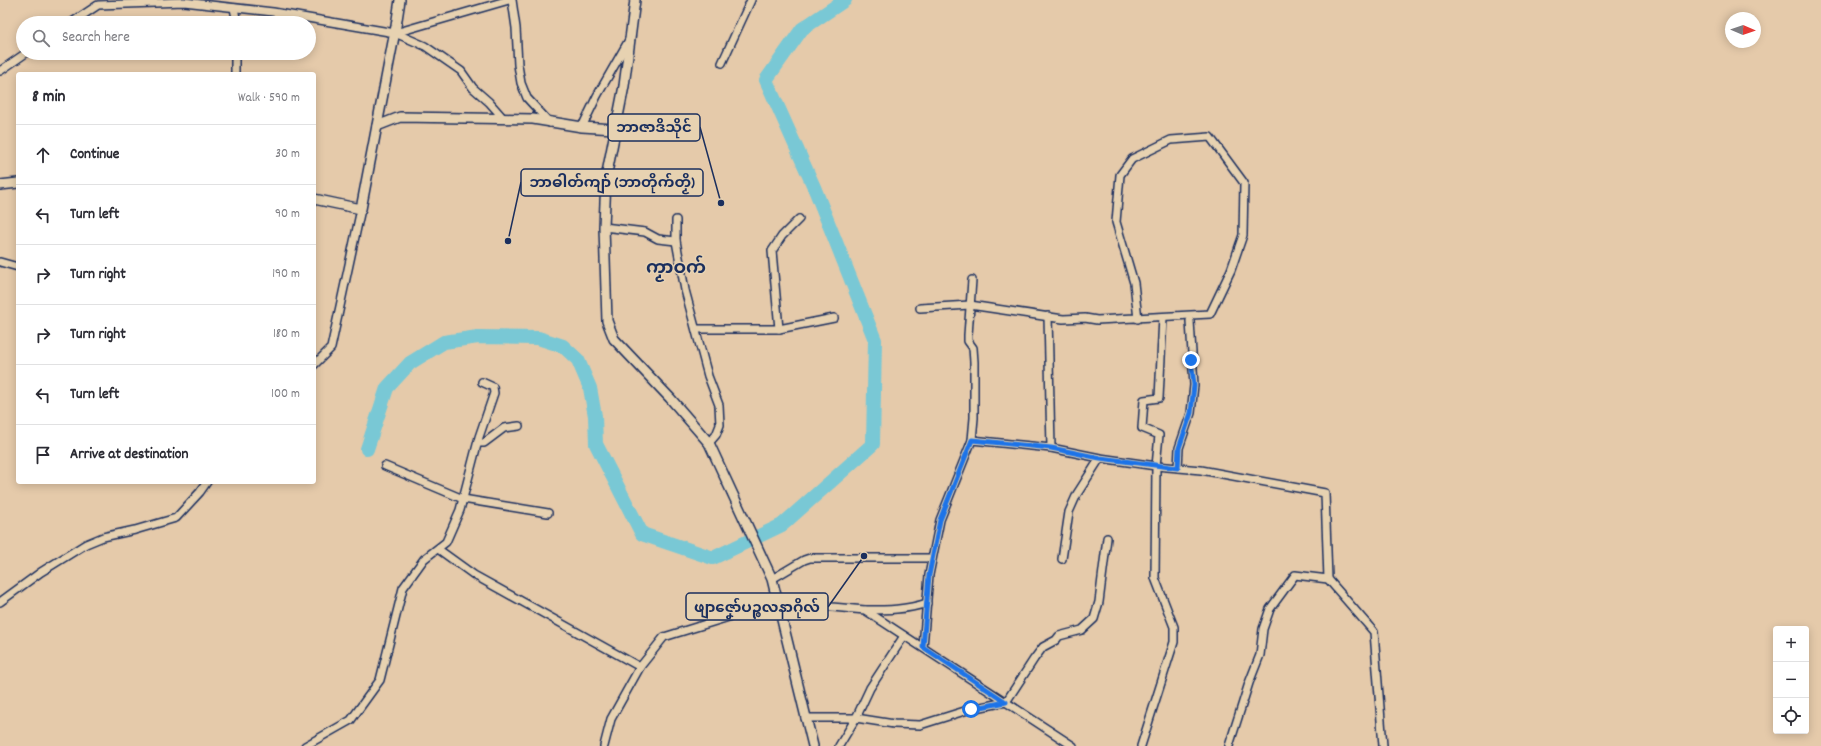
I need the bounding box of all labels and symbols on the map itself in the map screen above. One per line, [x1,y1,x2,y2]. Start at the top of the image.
north arrow [1725,12,1761,48]
callout: ဘာဇာဒိသိုင် [608,114,700,141]
text: ဘာဇာဒိသိုင် [616,117,692,140]
callout: ဘာဓါတ်ကျာ် (ဘာတိုက်တၟိ) [521,169,703,196]
text: ဘာဓါတ်ကျာ် (ဘာတိုက်တၟိ) [529,172,695,195]
district label: ကၟာဝက် [646,255,706,282]
route end [1182,351,1200,369]
callout: ဖျာဇၞော်ပဉ္စလနာဂိုလ် [686,593,828,620]
text: ဖျာဇၞော်ပဉ္စလနာဂိုလ် [694,597,820,620]
route start [962,700,980,718]

